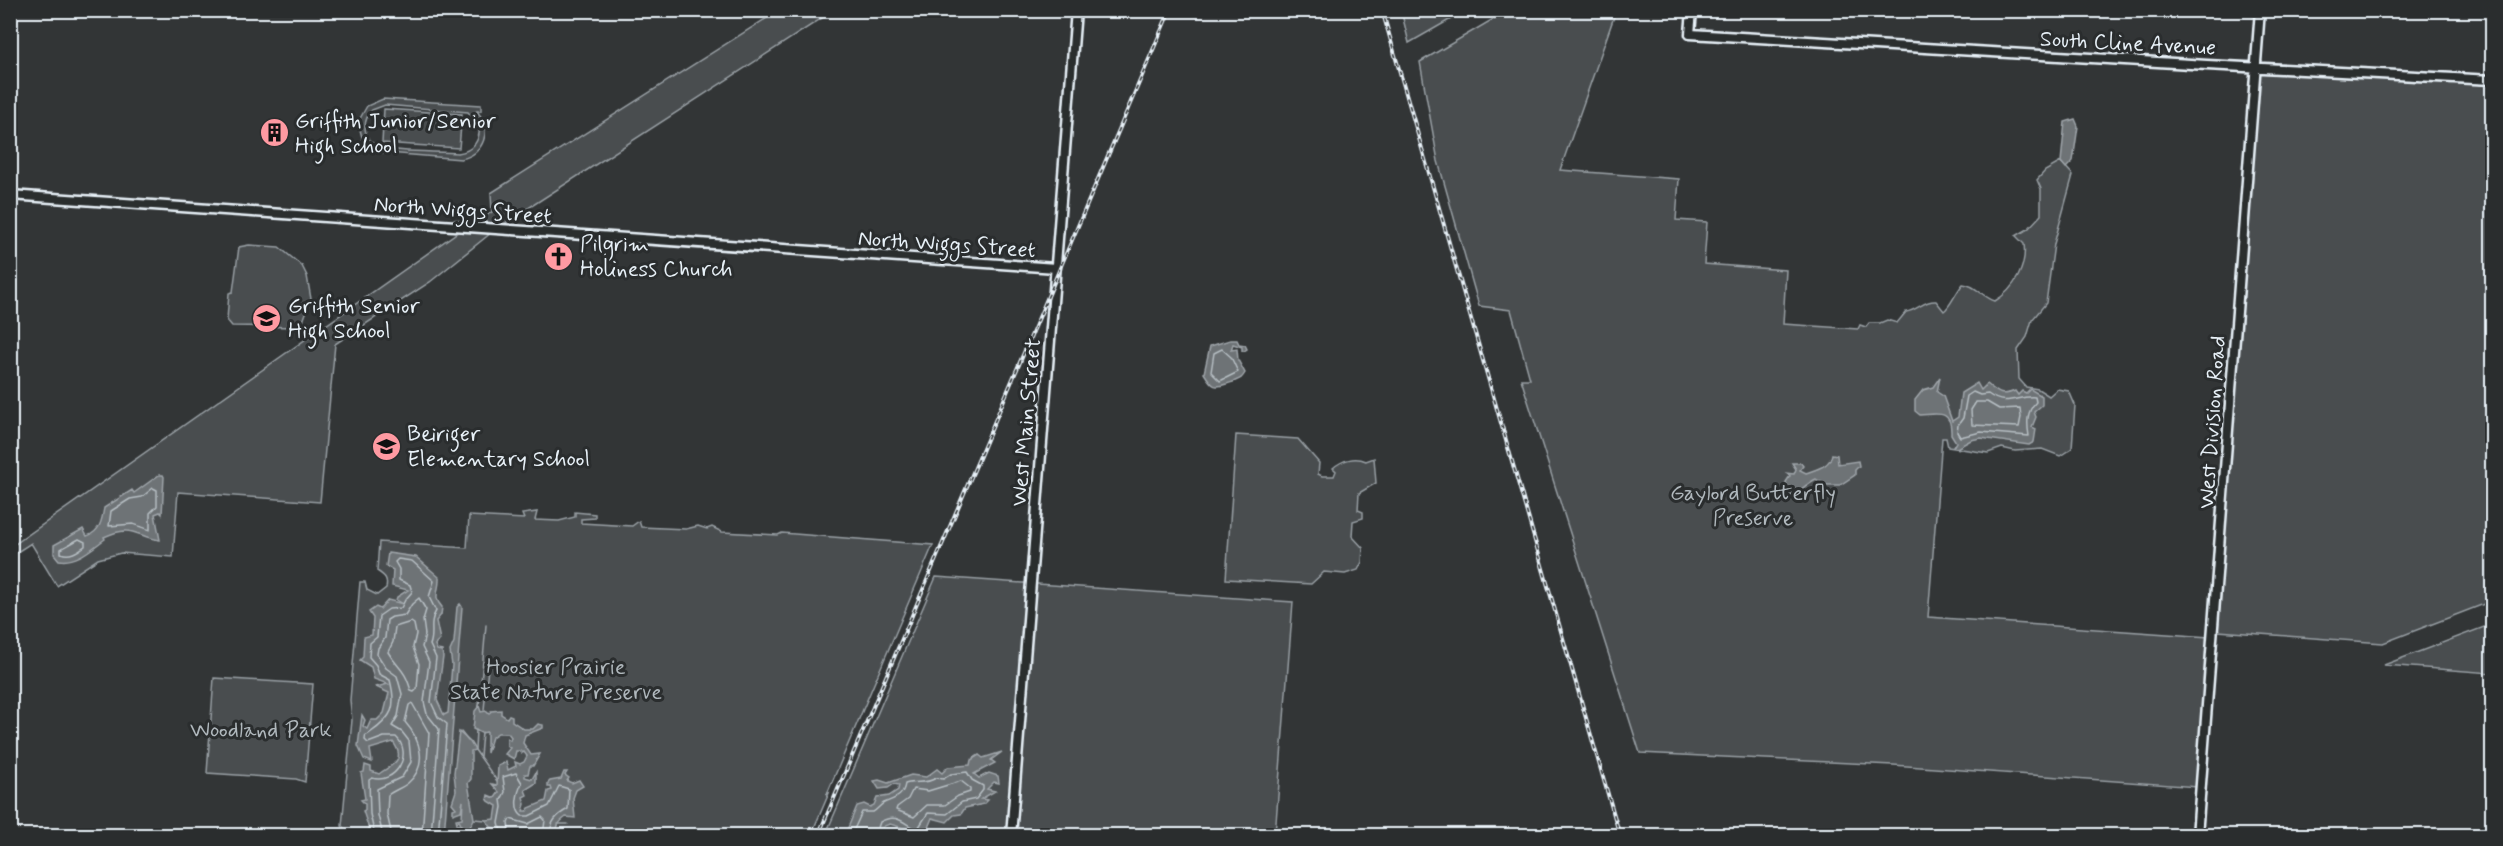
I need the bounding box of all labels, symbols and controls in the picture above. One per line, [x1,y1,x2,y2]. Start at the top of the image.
street label: South Cline Avenue [2039,25,2217,63]
place label: Griffith Junior/Senior High School [295,108,496,164]
building icon: Griffith Junior/Senior High School [258,117,290,149]
street label: North Wiggs Street [373,191,553,234]
street label: North Wiggs Street [857,225,1037,268]
place label: Pilgrim Holiness Church [580,231,733,284]
church icon: Pilgrim Holiness Church [543,240,575,272]
place label: Griffith Senior High School [288,293,420,349]
school or university icon: Griffith Senior High School [251,302,283,334]
street label: West Division Road [2193,335,2233,510]
street label: West Main Street [1006,337,1048,508]
place label: Beiriger Elementary School [407,421,590,474]
school or university icon: Beiriger Elementary School [370,430,402,462]
park label: Gaylord Butterfly Preserve [1670,480,1836,533]
park label: Hoosier Prairie State Nature Preserve [450,654,662,707]
park label: Woodland Park [190,717,332,745]

